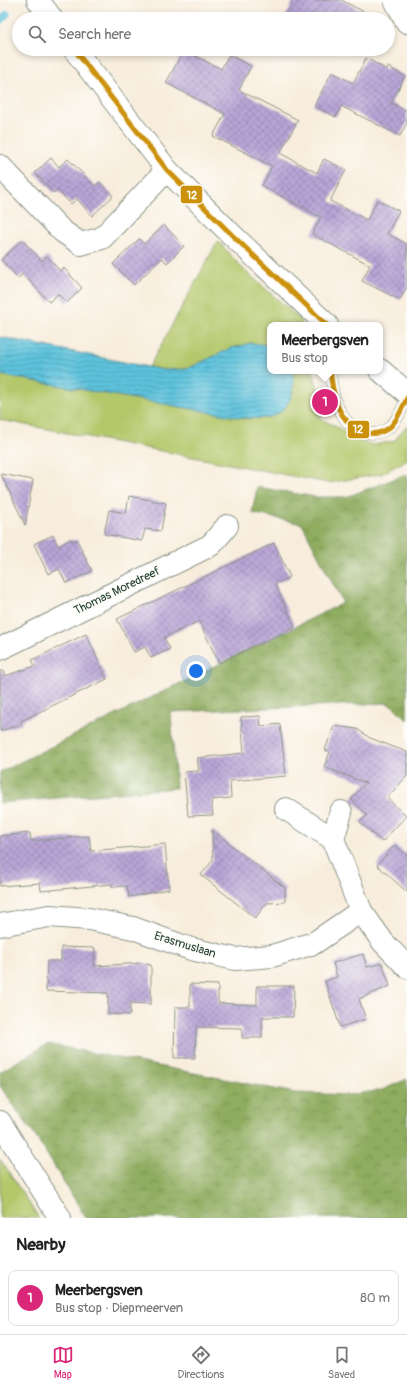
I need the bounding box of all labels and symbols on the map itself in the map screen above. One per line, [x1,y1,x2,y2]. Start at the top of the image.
line badge: 12 [180,185,203,204]
text: 12 [187,189,197,202]
pin: 1 [312,387,338,417]
line badge: 12 [347,420,370,439]
text: 12 [353,423,363,436]
street label: Thomas Moredreef [71,564,163,618]
your location [186,661,206,681]
street label: Erasmuslaan [152,928,218,962]

